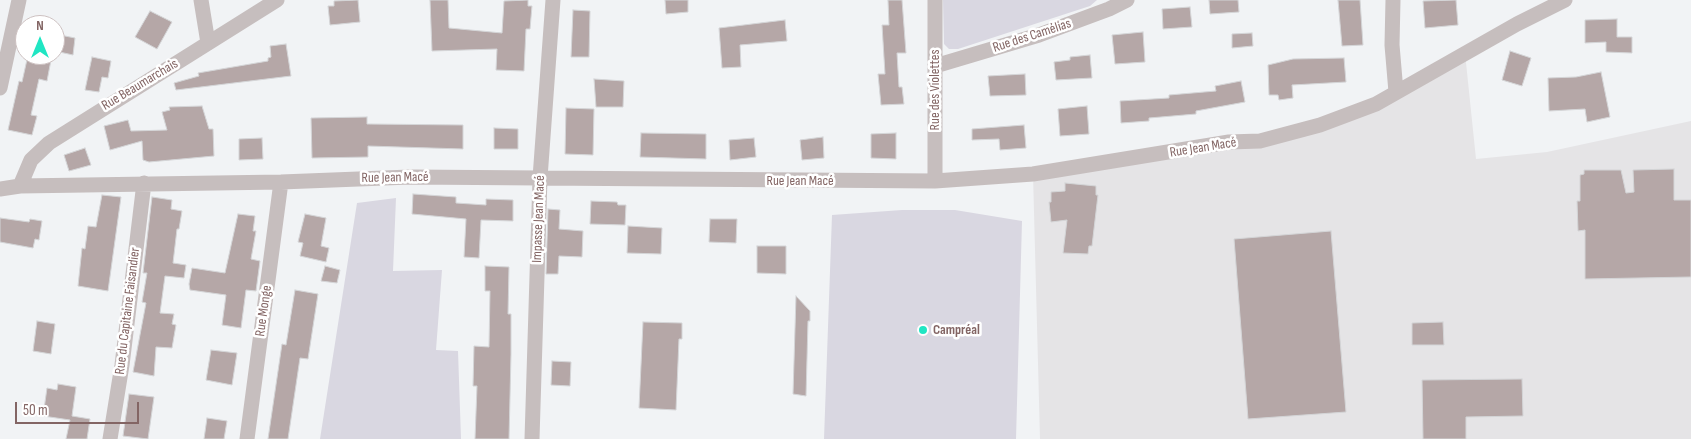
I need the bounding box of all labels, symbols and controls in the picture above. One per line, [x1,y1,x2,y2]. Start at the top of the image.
north arrow [15,15,65,65]
street label: Rue des Camélias [991,15,1073,57]
text: N [36,17,44,34]
street label: Rue des Violettes [927,50,943,130]
street label: Rue Beaumarchais [99,56,181,114]
street label: Rue Jean Macé [1169,134,1237,162]
street label: Rue Jean Macé [361,169,429,187]
street label: Rue Jean Macé [766,173,834,189]
street label: Impasse Jean Macé [529,175,549,263]
street label: Rue du Capitaine Faisandier [112,246,144,376]
street label: Rue Monge [252,284,276,338]
place label: Campréal [933,322,980,338]
marker: Campréal [917,324,929,336]
scale bar [18,392,141,424]
text: 50 m [23,401,48,420]

